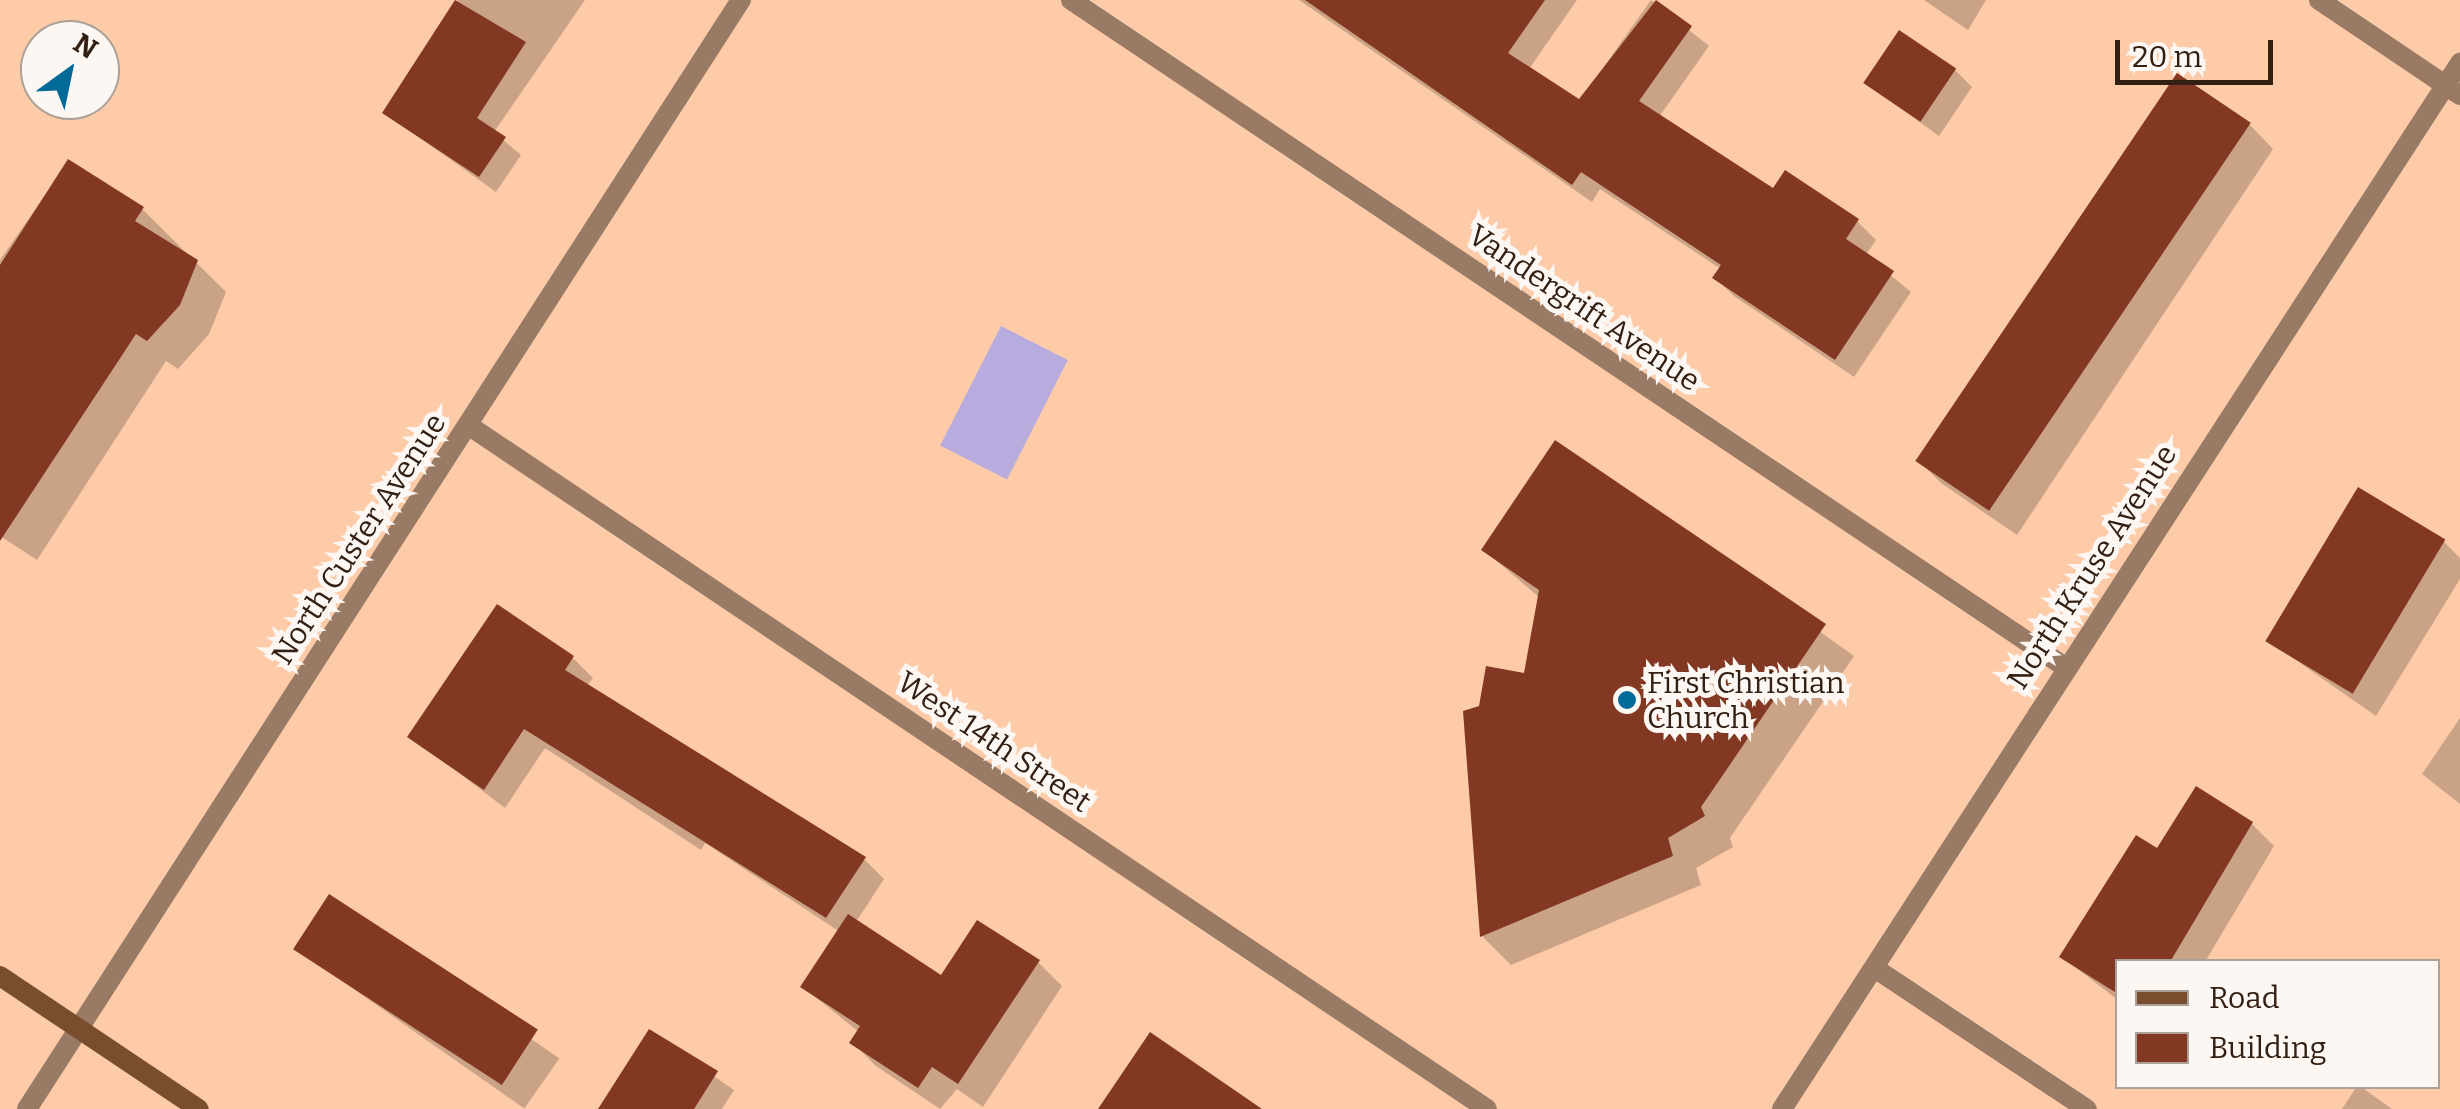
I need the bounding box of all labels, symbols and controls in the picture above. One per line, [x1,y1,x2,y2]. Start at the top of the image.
north arrow [20,20,120,120]
scale bar [2120,20,2278,82]
text: N [67,26,104,66]
text: 20 m [2132,39,2202,75]
street label: Vandergrift Avenue [1461,217,1707,399]
street label: North Custer Avenue [264,407,454,671]
street label: North Kruse Avenue [2000,438,2184,696]
street label: West 14th Street [890,664,1098,820]
place label: First Christian Church [1647,665,1844,736]
marker: First Christian Church [1616,689,1638,711]
legend [2115,959,2440,1089]
text: Road [2209,980,2280,1016]
text: Building [2209,1030,2327,1066]

